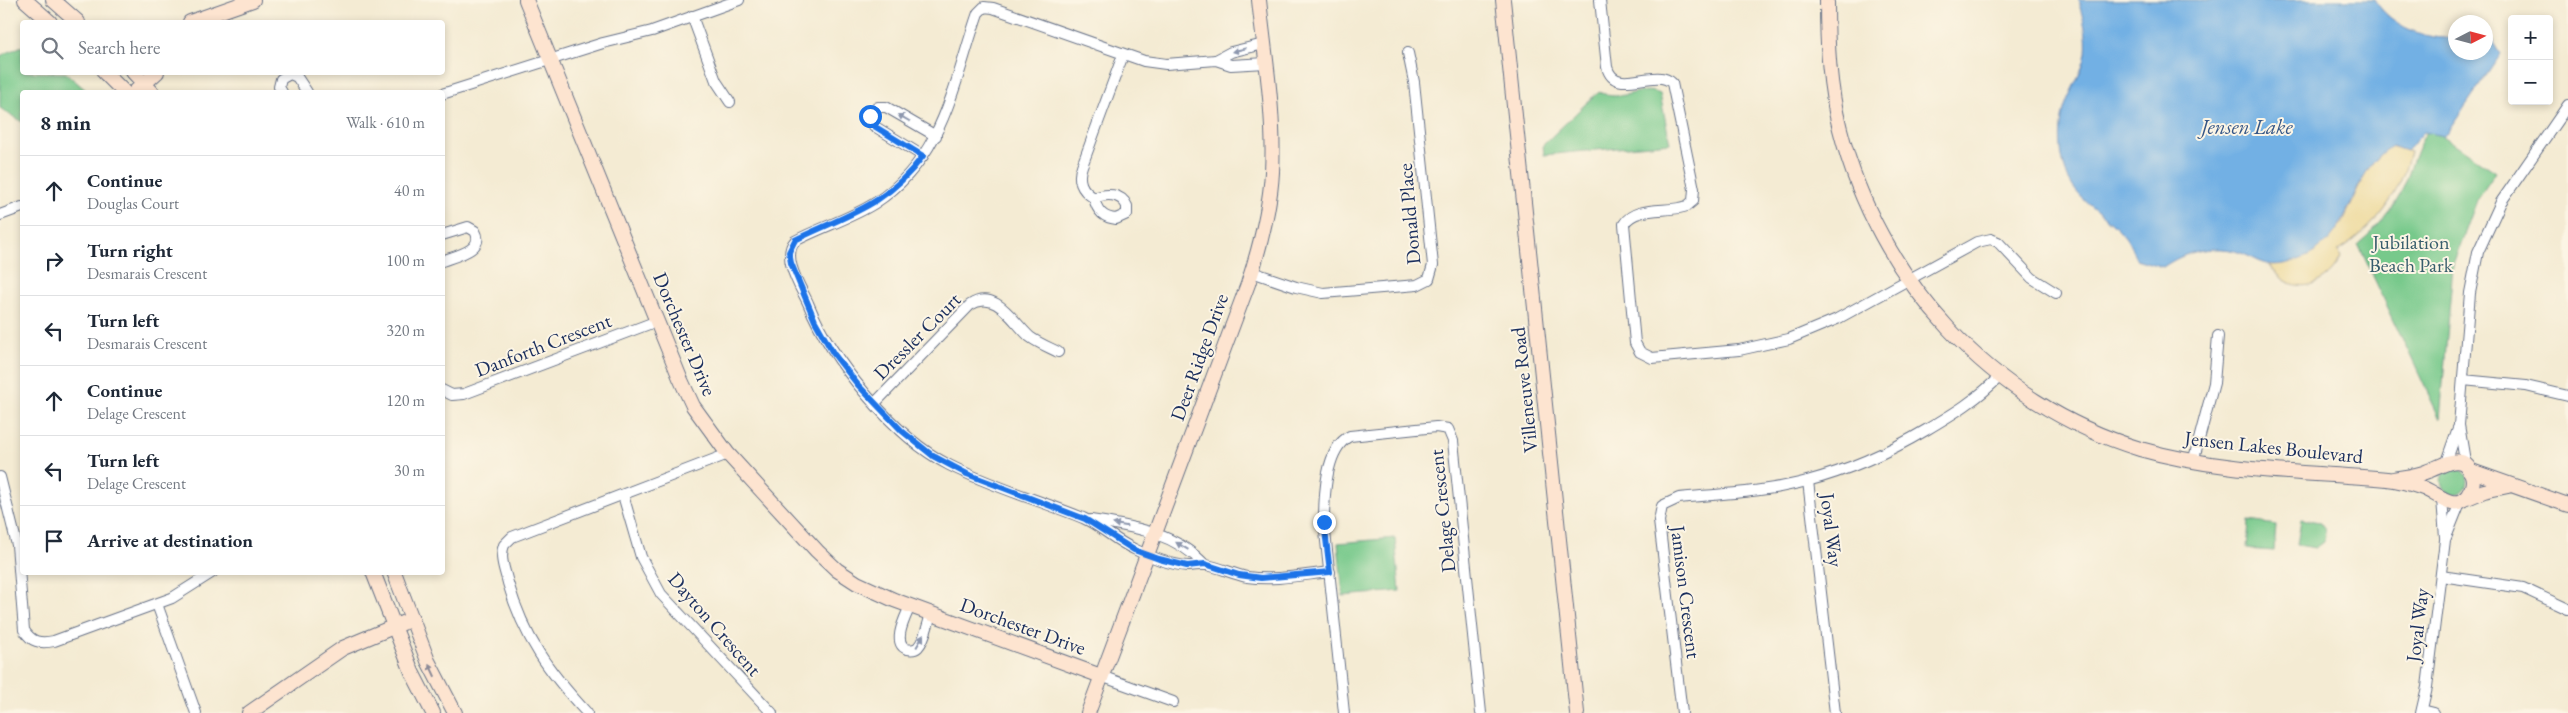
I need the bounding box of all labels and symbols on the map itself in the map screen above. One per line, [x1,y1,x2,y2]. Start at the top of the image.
north arrow [2448,15,2493,60]
one-way arrow [1231,46,1246,54]
route start [859,105,882,128]
one-way arrow [898,113,911,122]
water label: Jensen Lake [2197,113,2294,140]
street label: Donald Place [1392,162,1426,266]
park label: Jubilation Beach Park [2369,229,2454,278]
street label: Dorchester Drive [647,268,723,400]
street label: Dressler Court [868,286,967,385]
street label: Deer Ridge Drive [1164,290,1234,424]
street label: Danforth Crescent [471,307,616,383]
street label: Villeneuve Road [1504,325,1544,454]
street label: Jensen Lakes Boulevard [2181,424,2365,469]
street label: Delage Crescent [1423,447,1461,574]
street label: Joyal Way [1814,490,1849,569]
route end [1313,511,1336,534]
one-way arrow [1112,520,1128,528]
street label: Jamison Crescent [1665,522,1707,661]
one-way arrow [1175,541,1189,550]
street label: Dayton Crescent [663,566,768,682]
street label: Joyal Way [2399,586,2434,665]
street label: Dorchester Drive [957,591,1090,661]
one-way arrow [915,635,924,648]
one-way arrow [427,663,435,677]

